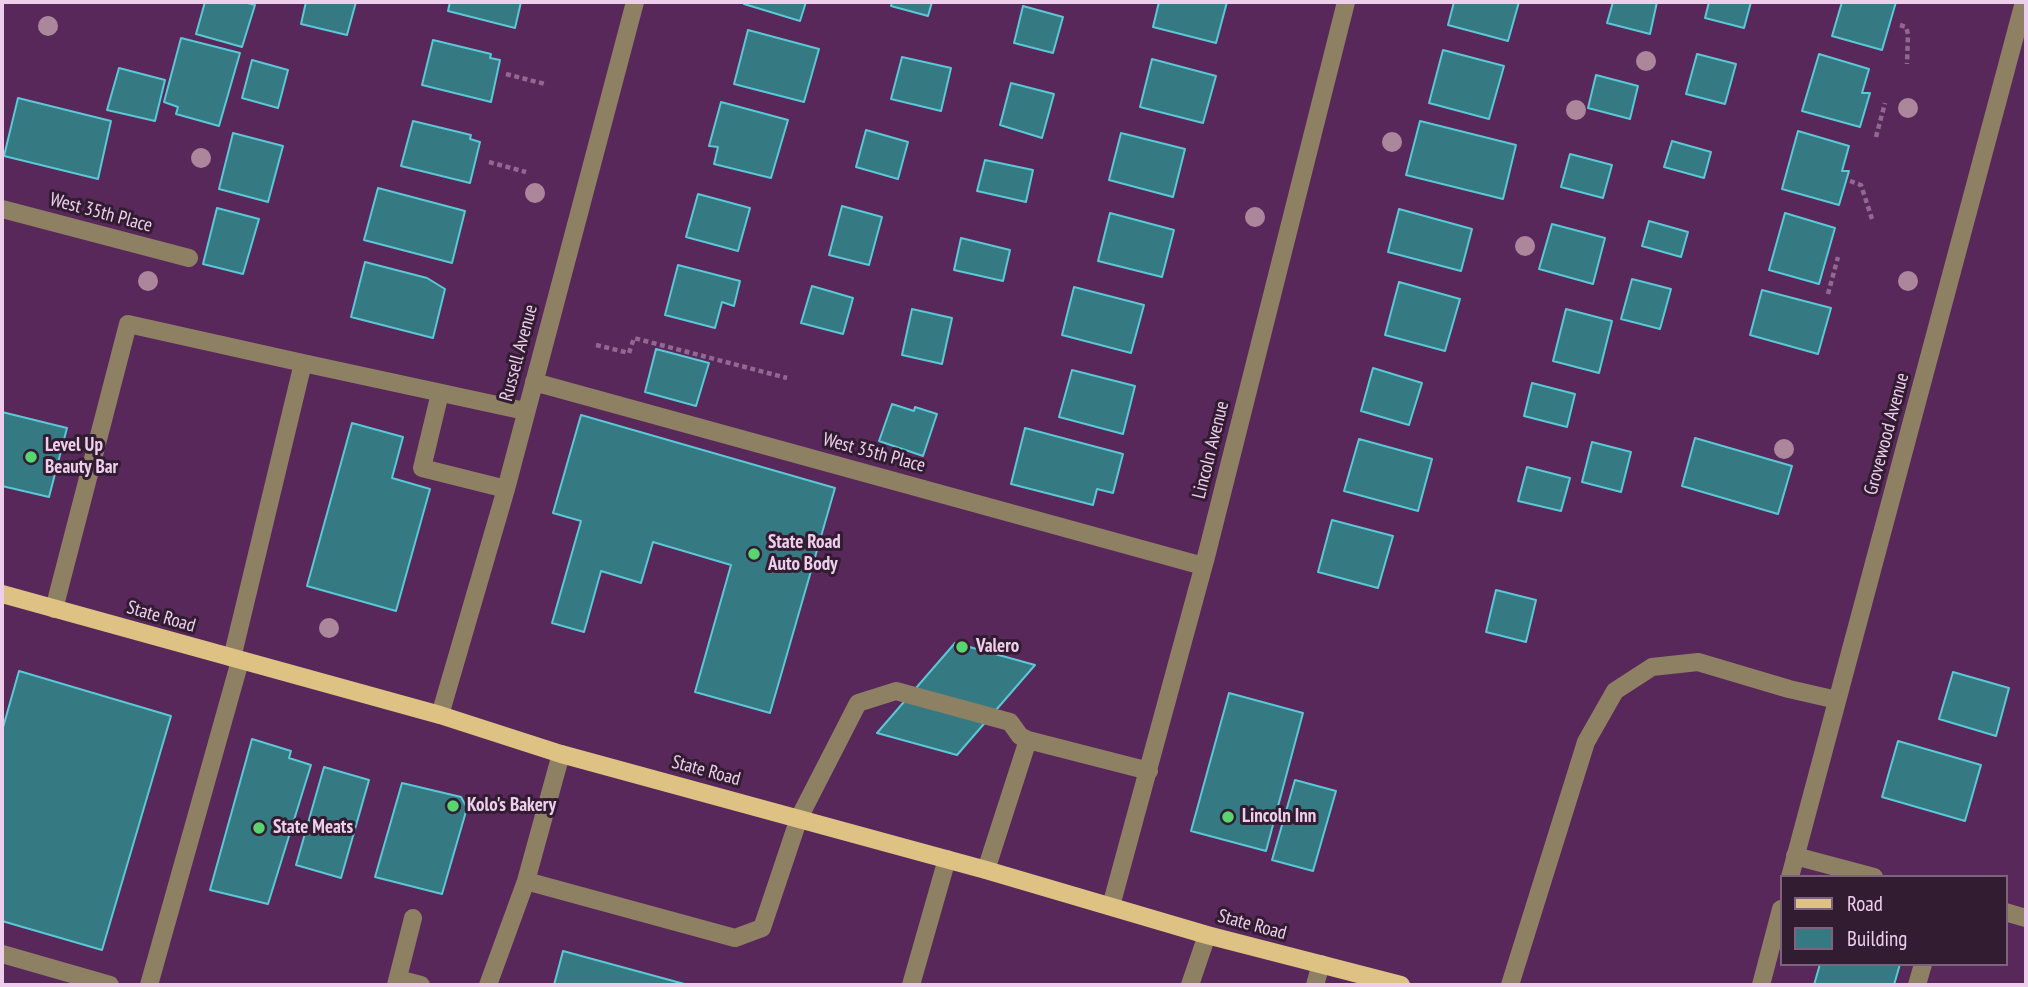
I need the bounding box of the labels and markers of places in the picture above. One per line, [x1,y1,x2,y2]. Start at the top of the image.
place label: Level Up Beauty Bar [45,435,118,479]
marker: Level Up Beauty Bar [23,449,39,465]
place label: State Road Auto Body [768,532,841,576]
marker: State Road Auto Body [746,546,762,562]
place label: Valero [976,636,1019,658]
marker: Valero [954,639,970,655]
place label: Kolo's Bakery [467,795,556,817]
marker: Kolo's Bakery [445,798,461,814]
place label: Lincoln Inn [1242,806,1316,828]
marker: Lincoln Inn [1220,809,1236,825]
place label: State Meats [273,817,353,839]
marker: State Meats [251,820,267,836]

